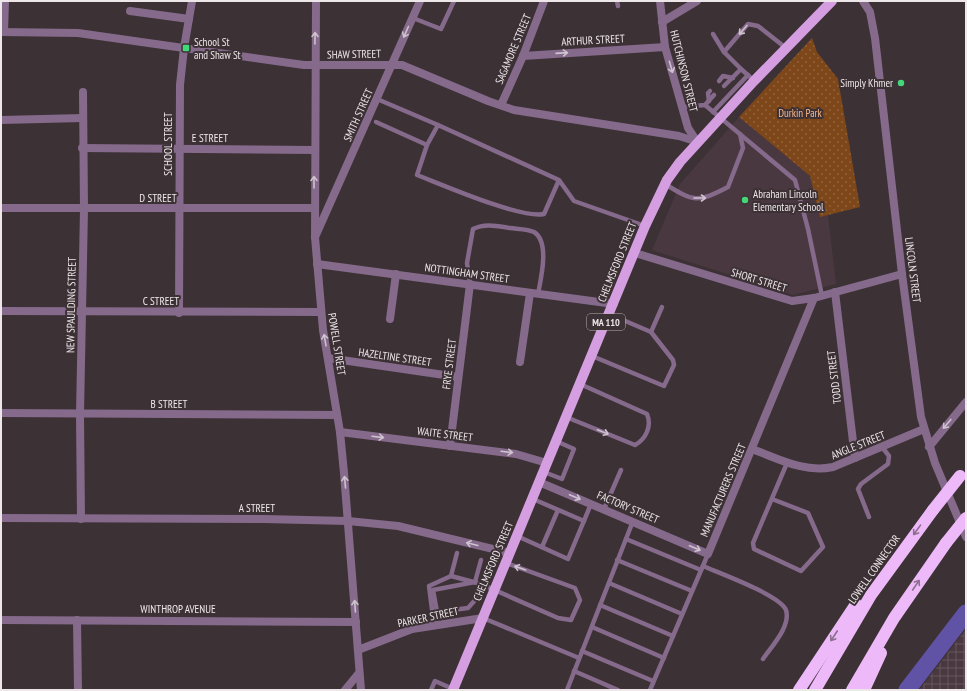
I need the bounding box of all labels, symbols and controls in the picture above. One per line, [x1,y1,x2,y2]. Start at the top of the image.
street label: SAGAMORE STREET [492,12,534,86]
one-way arrow [739,25,748,35]
one-way arrow [402,26,409,38]
street label: HUTCHINSON STREET [667,29,701,113]
street label: ARTHUR STREET [561,31,625,49]
one-way arrow [311,32,319,45]
place label: School St and Shaw St [194,35,241,62]
marker: School St and Shaw St [181,43,191,53]
street label: SHAW STREET [327,47,381,61]
one-way arrow [555,50,568,57]
one-way arrow [667,60,675,73]
place label: Simply Khmer [840,76,893,90]
marker: Simply Khmer [896,78,906,88]
street label: SMITH STREET [340,86,376,144]
park label: Durkin Park [778,106,823,120]
street label: SCHOOL STREET [161,112,175,176]
street label: E STREET [192,131,228,145]
one-way arrow [310,176,318,189]
place label: Abraham Lincoln Elementary School [753,187,824,214]
street label: D STREET [139,191,177,205]
one-way arrow [693,194,706,202]
marker: Abraham Lincoln Elementary School [740,195,750,205]
street label: CHELMSFORD STREET [595,220,639,304]
street label: LINCOLN STREET [902,236,924,304]
street label: NEW SPAULDING STREET [63,257,79,353]
street label: NOTTINGHAM STREET [424,260,510,286]
street label: SHORT STREET [729,265,789,295]
street label: C STREET [143,294,179,308]
street label: POWELL STREET [325,312,349,376]
road number: MA 110 [587,314,625,330]
one-way arrow [321,333,329,346]
street label: FRYE STREET [439,338,459,390]
street label: HAZELTINE STREET [358,345,433,369]
street label: TODD STREET [824,349,844,405]
street label: B STREET [151,397,187,411]
one-way arrow [943,419,952,430]
street label: WAITE STREET [416,424,474,444]
one-way arrow [596,428,608,436]
street label: ANGLE STREET [829,428,887,462]
one-way arrow [371,433,384,441]
street label: MANUFACTURERS STREET [697,441,749,539]
one-way arrow [500,449,513,456]
one-way arrow [341,476,348,489]
street label: FACTORY STREET [595,488,661,526]
one-way arrow [569,494,581,501]
street label: A STREET [239,501,275,515]
street label: CHELMSFORD STREET [470,519,516,603]
one-way arrow [913,525,921,536]
street label: LOWELL CONNECTOR [845,532,903,606]
one-way arrow [466,539,479,547]
one-way arrow [688,545,700,552]
one-way arrow [514,563,526,571]
one-way arrow [912,580,920,591]
one-way arrow [351,600,358,613]
street label: WINTHROP AVENUE [140,602,216,616]
street label: PARKER STREET [396,604,460,630]
one-way arrow [830,630,838,641]

